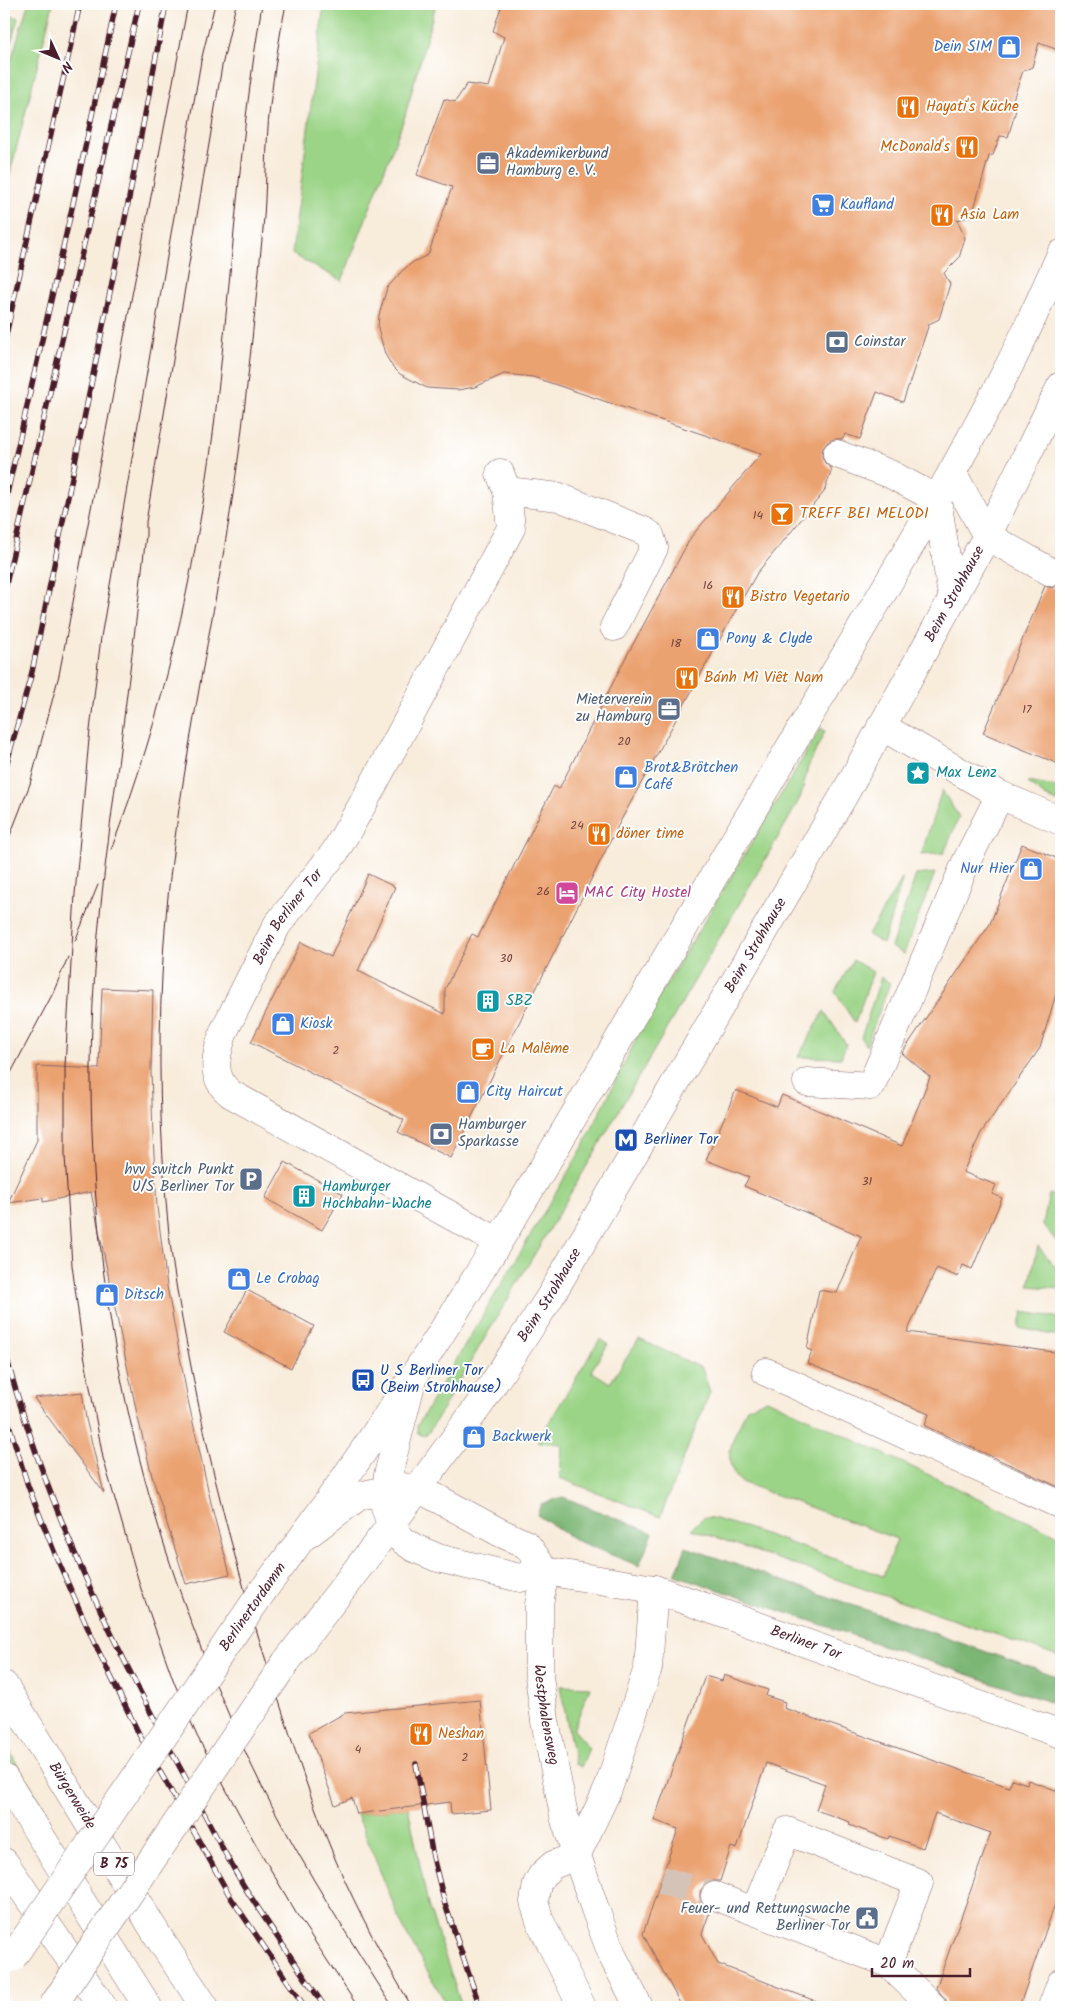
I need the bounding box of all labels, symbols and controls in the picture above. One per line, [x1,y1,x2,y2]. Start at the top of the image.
north arrow [32,32,82,82]
shop icon: Dein SIM [996,34,1022,60]
place label: Dein SIM [934,35,992,59]
text: N [56,56,78,77]
restaurant icon: Hayati's Küche [895,94,921,120]
place label: Hayati's Küche [926,95,1019,119]
restaurant icon: McDonald's [954,134,980,160]
place label: McDonald's [880,135,951,159]
place label: Akademikerbund Hamburg e. V. [506,142,609,183]
office icon: Akademikerbund Hamburg e. V. [475,150,501,176]
supermarket icon: Kaufland [810,192,836,218]
place label: Kaufland [840,193,894,217]
restaurant icon: Asia Lam [929,202,955,228]
place label: Asia Lam [960,203,1019,227]
bank icon: Coinstar [824,329,850,355]
place label: Coinstar [854,330,907,354]
bar icon: TREFF BEI MELODI [769,501,795,527]
place label: TREFF BEI MELODI [800,502,929,526]
house number: 14 [753,506,764,525]
street label: Beim Strohhause [919,541,991,647]
house number: 16 [703,576,713,595]
restaurant icon: Bistro Vegetario [720,584,746,610]
place label: Bistro Vegetario [750,585,850,609]
shop icon: Pony & Clyde [695,626,721,652]
place label: Pony & Clyde [726,627,813,651]
house number: 18 [671,634,682,653]
restaurant icon: Bánh Mì Viêt Nam [674,665,700,691]
place label: Bánh Mì Viêt Nam [704,666,823,690]
place label: Mieterverein zu Hamburg [576,688,652,729]
office icon: Mieterverein zu Hamburg [656,696,682,722]
house number: 17 [1022,700,1032,719]
house number: 20 [618,732,630,751]
place label: Brot&Brötchen Café [644,756,738,797]
place icon: Max Lenz [905,760,931,786]
place label: Max Lenz [936,761,997,785]
shop icon: Brot&Brötchen Café [613,764,639,790]
house number: 24 [570,816,584,835]
restaurant icon: döner time [586,821,612,847]
place label: döner time [616,822,684,846]
shop icon: Nur Hier [1018,856,1044,882]
place label: Nur Hier [960,857,1015,881]
street label: Beim Berliner Tor [247,863,330,969]
hotel icon: MAC City Hostel [554,880,580,906]
place label: MAC City Hostel [584,881,691,905]
house number: 26 [536,882,550,901]
street label: Beim Strohhause [718,893,793,998]
house number: 30 [500,949,512,968]
building icon: SBZ [475,988,501,1014]
place label: SBZ [506,989,533,1013]
shop icon: Kiosk [270,1011,296,1037]
place label: Kiosk [300,1012,334,1036]
cafe icon: La Malême [470,1036,496,1062]
place label: La Malême [500,1037,569,1061]
house number: 2 [333,1041,340,1060]
shop icon: City Haircut [455,1079,481,1105]
place label: City Haircut [486,1080,563,1104]
place label: Hamburger Sparkasse [458,1113,527,1154]
bank icon: Hamburger Sparkasse [428,1121,454,1147]
metro station icon: Berliner Tor [613,1127,639,1153]
place label: Berliner Tor [644,1128,719,1152]
place label: hvv switch Punkt U/S Berliner Tor [124,1158,235,1199]
parking icon: hvv switch Punkt U/S Berliner Tor [238,1166,264,1192]
house number: 31 [862,1172,873,1191]
place label: Hamburger Hochbahn-Wache [322,1175,432,1216]
building icon: Hamburger Hochbahn-Wache [291,1183,317,1209]
street label: Beim Strohhause [511,1243,588,1347]
shop icon: Le Crobag [226,1266,252,1292]
place label: Le Crobag [256,1267,320,1291]
shop icon: Ditsch [94,1282,120,1308]
place label: Ditsch [124,1283,164,1307]
place label: U S Berliner Tor (Beim Strohhause) [380,1359,502,1400]
bus stop icon: U S Berliner Tor (Beim Strohhause) [350,1367,376,1393]
shop icon: Backwerk [461,1424,487,1450]
place label: Backwerk [492,1425,552,1449]
street label: Berlinertordamm [213,1557,293,1657]
street label: Berliner Tor [767,1619,846,1667]
street label: Westphalensweg [527,1665,566,1767]
restaurant icon: Neshan [408,1721,434,1747]
place label: Neshan [438,1722,484,1746]
house number: 4 [355,1740,362,1759]
house number: 2 [462,1748,469,1767]
street label: Bürgerweide [42,1757,102,1834]
road number: B 75 [94,1852,134,1876]
place label: Feuer- und Rettungswache Berliner Tor [680,1897,851,1938]
public building icon: Feuer- und Rettungswache Berliner Tor [854,1905,880,1931]
scale bar [872,1946,970,1978]
text: 20 m [880,1952,914,1976]

